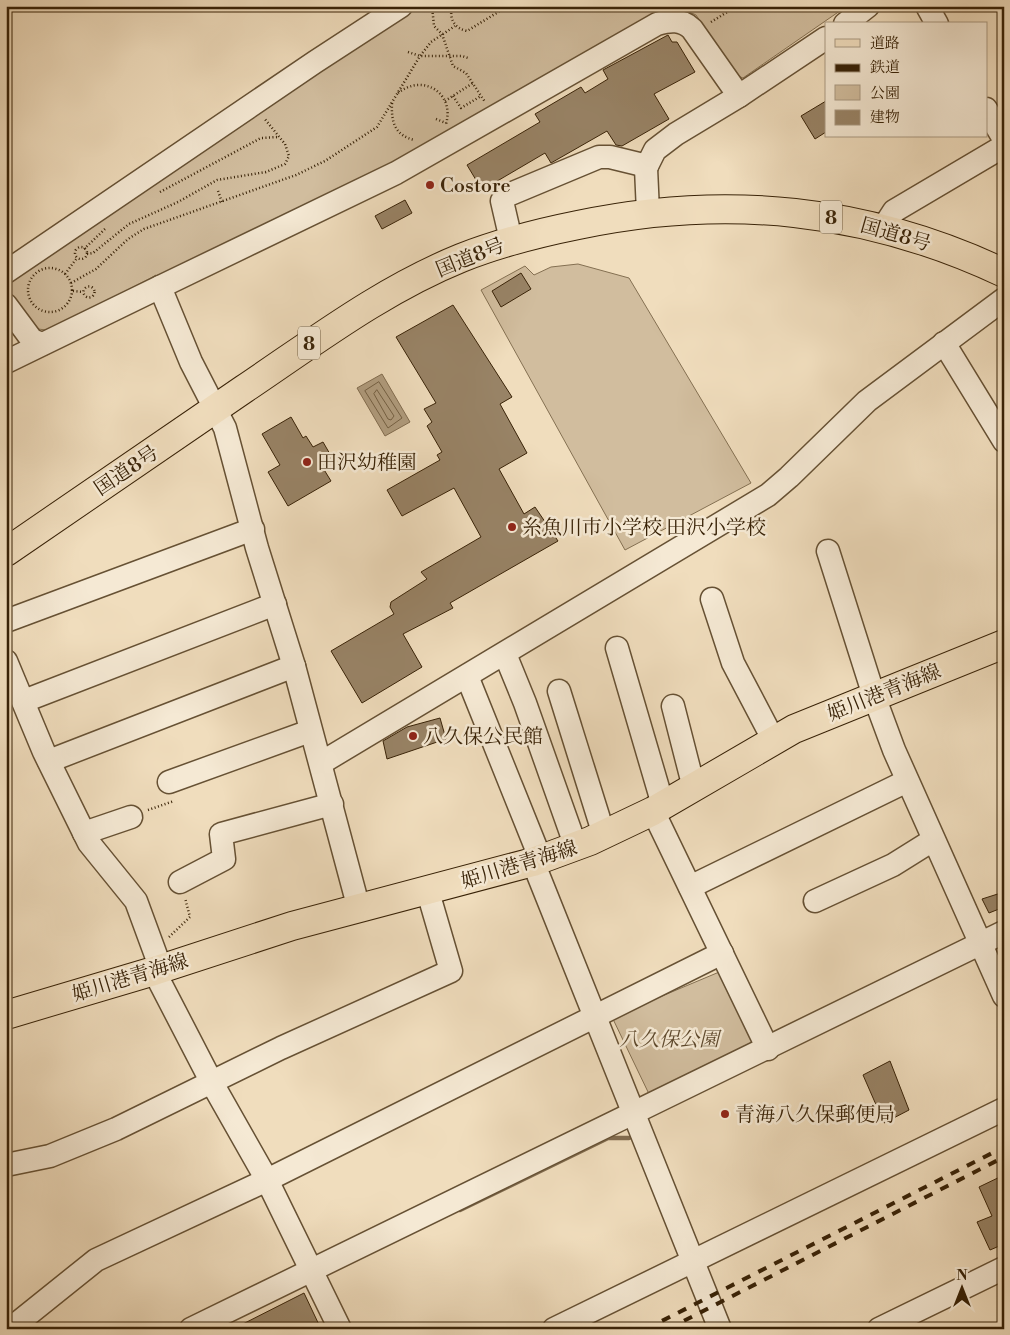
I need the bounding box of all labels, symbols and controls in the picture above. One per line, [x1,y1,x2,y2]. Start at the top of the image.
legend [825,22,988,138]
text: 道路 [870,34,900,53]
text: 鉄道 [870,58,900,77]
text: 公園 [870,84,900,103]
text: 建物 [870,108,900,127]
place label: Costore [440,174,511,199]
marker: Costore [424,179,436,191]
road number: 8 [820,200,842,233]
street label: 国道8号 [857,213,934,257]
street label: 国道8号 [432,233,509,284]
road number: 8 [298,326,320,359]
street label: 国道8号 [90,441,164,502]
place label: 田沢幼稚園 [317,451,417,476]
marker: 田沢幼稚園 [301,456,313,468]
place label: 糸魚川市小学校 田沢小学校 [522,516,766,541]
marker: 糸魚川市小学校 田沢小学校 [506,521,518,533]
street label: 姫川港青海線 [824,659,945,727]
place label: 八久保公民館 [423,725,543,750]
marker: 八久保公民館 [407,730,419,742]
street label: 姫川港青海線 [458,836,580,895]
street label: 姫川港青海線 [69,949,191,1008]
park label: 八久保公園 [619,1028,722,1053]
place label: 青海八久保郵便局 [735,1103,895,1128]
marker: 青海八久保郵便局 [719,1108,731,1120]
north arrow [938,1262,988,1312]
text: N [956,1267,968,1285]

